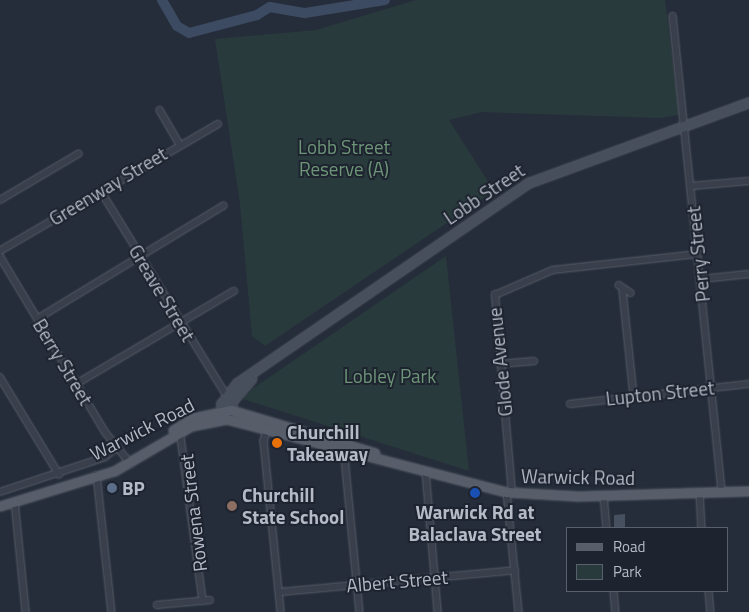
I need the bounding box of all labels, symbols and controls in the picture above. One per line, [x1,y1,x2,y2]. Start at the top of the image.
park label: Lobb Street Reserve (A) [298,136,390,180]
street label: Greenway Street [45,142,171,230]
street label: Lobb Street [439,159,529,229]
street label: Perry Street [682,205,714,303]
street label: Greave Street [124,240,200,346]
street label: Glode Avenue [483,306,517,418]
street label: Berry Street [28,315,98,409]
park label: Lobley Park [344,365,436,387]
street label: Lupton Street [605,376,715,410]
street label: Warwick Road [86,393,198,465]
place label: Churchill Takeaway [287,421,368,465]
marker: Churchill Takeaway [271,437,283,449]
street label: Rowena Street [174,453,212,573]
street label: Warwick Road [521,465,635,489]
place label: BP [122,477,145,499]
marker: BP [106,482,118,494]
place label: Churchill State School [242,484,344,528]
marker: Warwick Rd at Balaclava Street [469,487,481,499]
marker: Churchill State School [226,500,238,512]
place label: Warwick Rd at Balaclava Street [408,501,542,545]
legend [566,527,729,592]
text: Road [613,535,645,558]
text: Park [613,560,642,583]
street label: Albert Street [345,565,449,597]

